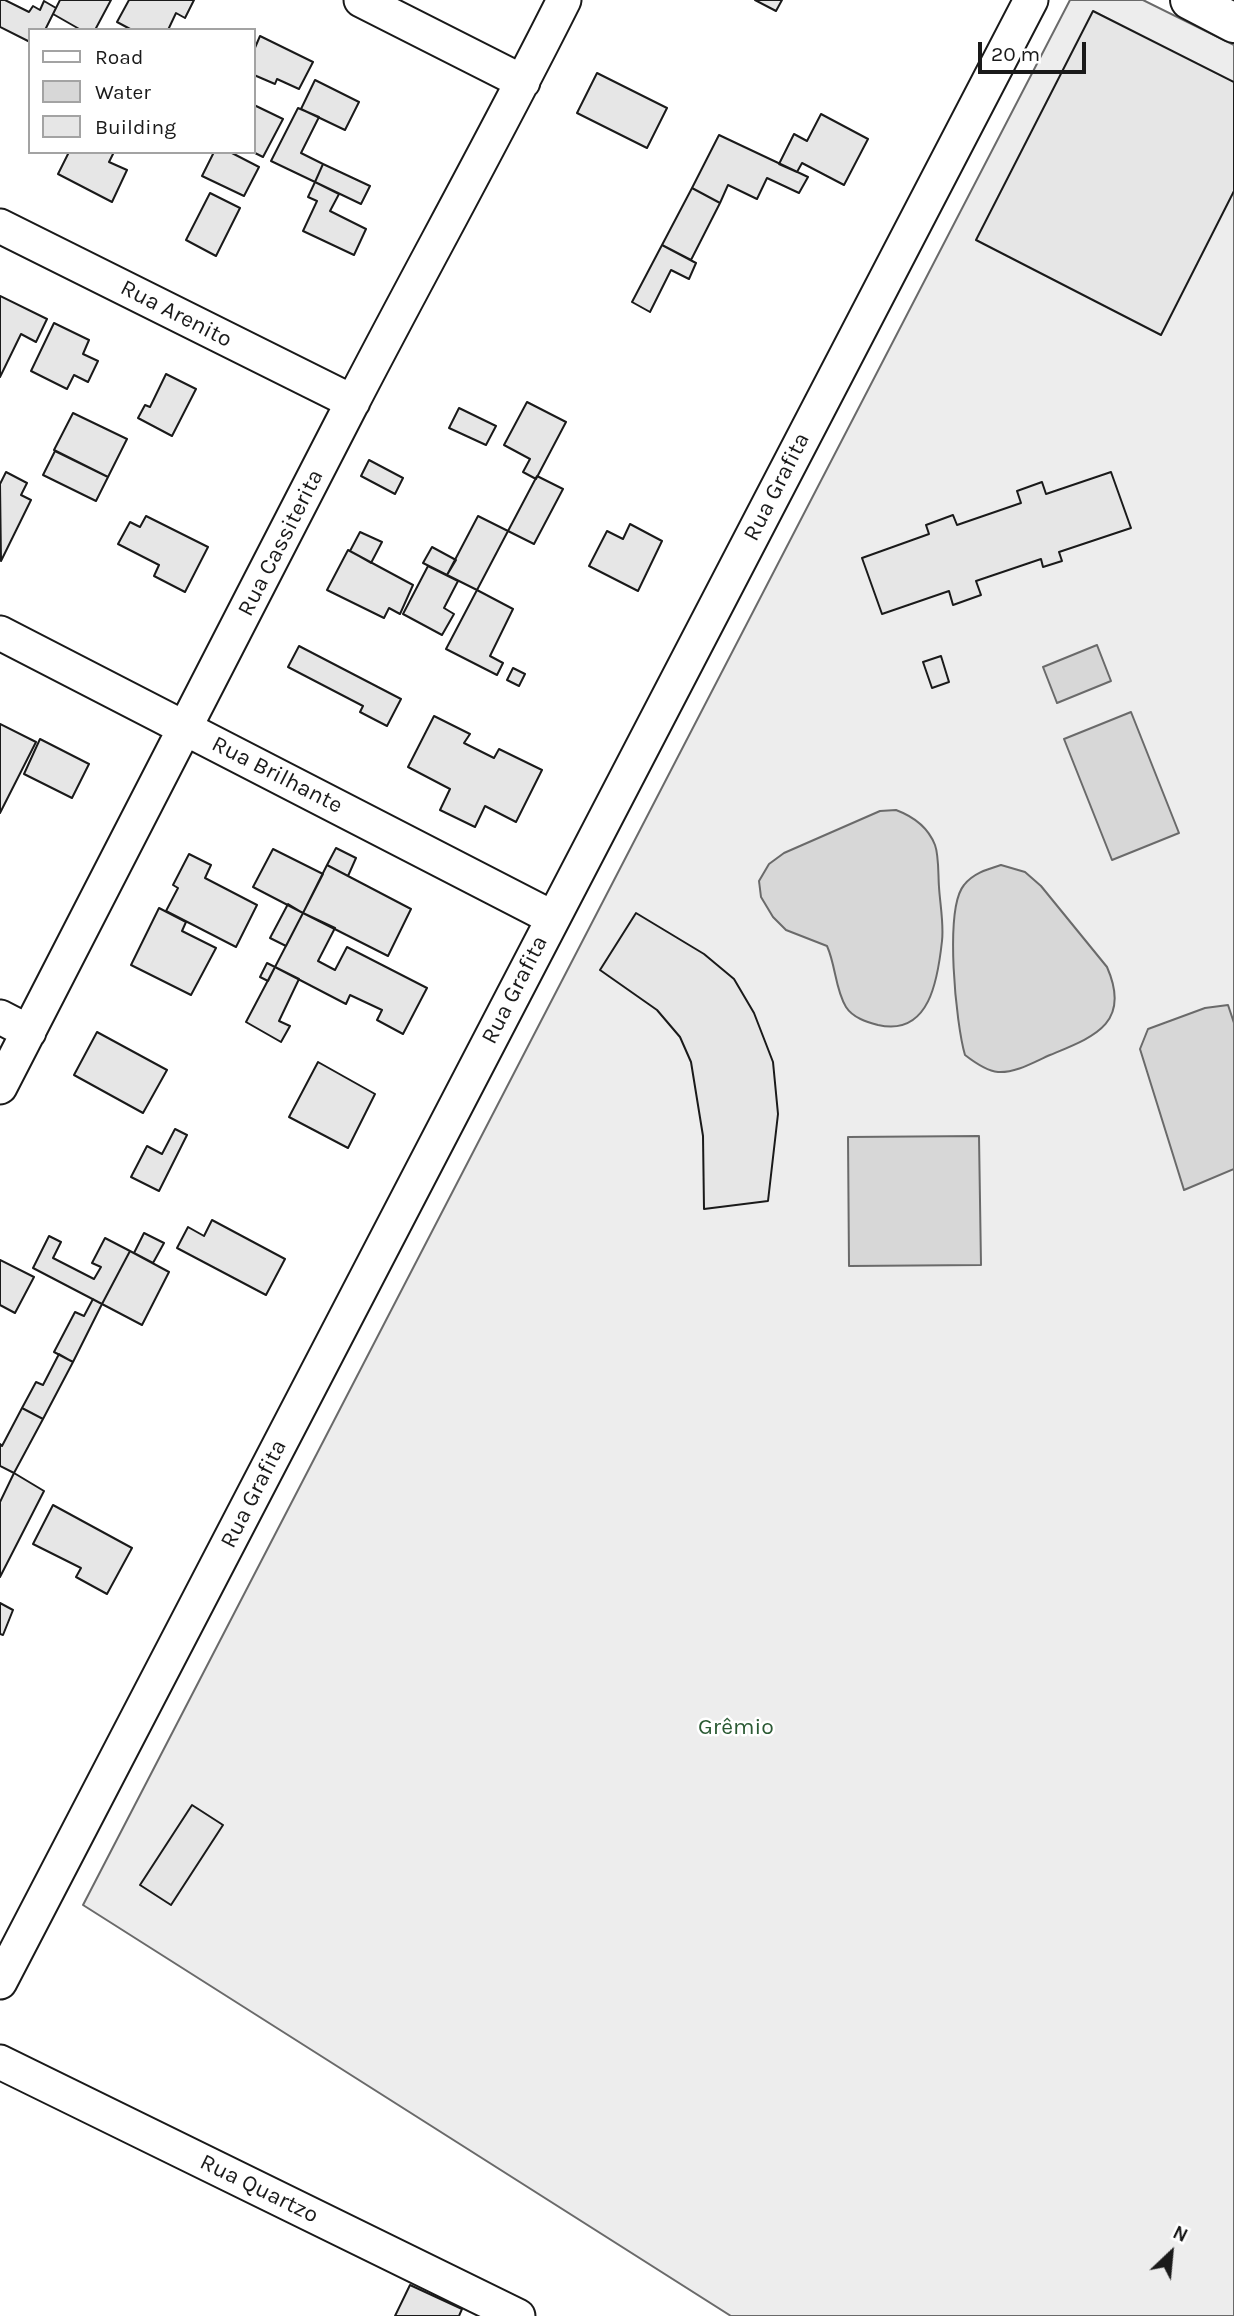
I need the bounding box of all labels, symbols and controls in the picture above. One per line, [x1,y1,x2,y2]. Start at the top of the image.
legend [28,28,256,154]
scale bar [982,28,1090,72]
text: 20 m [991,42,1040,66]
text: Road [95,45,143,69]
text: Water [95,80,151,104]
text: Building [95,115,176,139]
street label: Rua Arenito [116,274,236,354]
street label: Rua Grafita [738,428,816,546]
street label: Rua Cassiterita [232,465,330,621]
street label: Rua Brilhante [207,730,347,820]
street label: Rua Grafita [476,931,554,1049]
street label: Rua Grafita [215,1435,293,1553]
park label: Grêmio [698,1713,774,1741]
street label: Rua Quartzo [195,2149,323,2229]
north arrow [1136,2218,1206,2288]
text: N [1169,2221,1191,2247]

